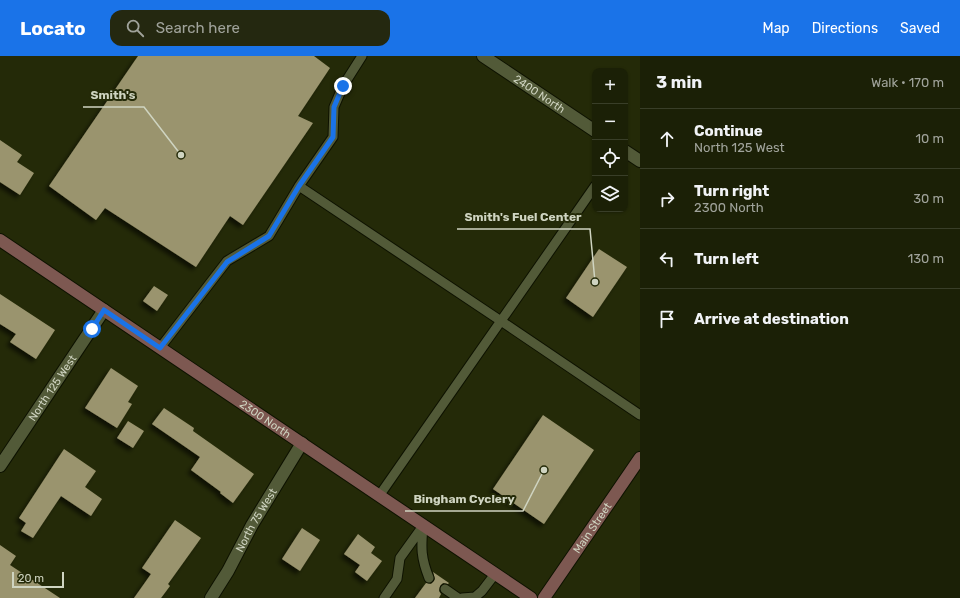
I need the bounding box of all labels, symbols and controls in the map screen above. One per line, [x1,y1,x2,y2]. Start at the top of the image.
search box [110,10,390,46]
text: Locato [20,17,86,40]
icon: search [124,17,146,39]
text: Search here [156,19,240,37]
text: Map [763,20,790,37]
text: Directions [812,20,878,37]
text: Saved [900,20,940,37]
map controls [592,68,628,212]
button: + [592,68,628,104]
street label: 2400 North [511,72,568,116]
text: 3 min [656,72,702,92]
text: Walk · 170 m [871,75,944,90]
route end [334,77,352,95]
callout: Smith's [83,83,144,107]
text: Smith's [91,88,136,102]
button: − [592,104,628,140]
text: Continue [694,122,763,140]
icon: ahead [656,128,678,150]
text: 10 m [915,131,944,146]
button: locate [592,140,628,176]
text: North 125 West [694,140,785,155]
button: layers [592,176,628,212]
text: Turn right [694,182,769,200]
icon: right [656,188,678,210]
text: 30 m [913,191,944,206]
text: 2300 North [694,200,764,215]
callout: Smith's Fuel Center [457,205,590,229]
text: Smith's Fuel Center [465,210,582,224]
icon: left [656,248,678,270]
text: Turn left [694,250,759,268]
text: 130 m [908,251,944,266]
icon: arrive [656,308,678,330]
text: Arrive at destination [694,310,849,328]
route start [83,320,101,338]
street label: North 125 West [25,352,79,423]
street label: 2300 North [237,397,293,441]
street label: North 75 West [233,485,280,554]
callout: Bingham Cyclery [405,487,523,511]
text: Bingham Cyclery [413,492,515,506]
street label: Main Street [570,499,614,556]
scale bar [12,570,64,589]
text: 20 m [18,572,44,585]

